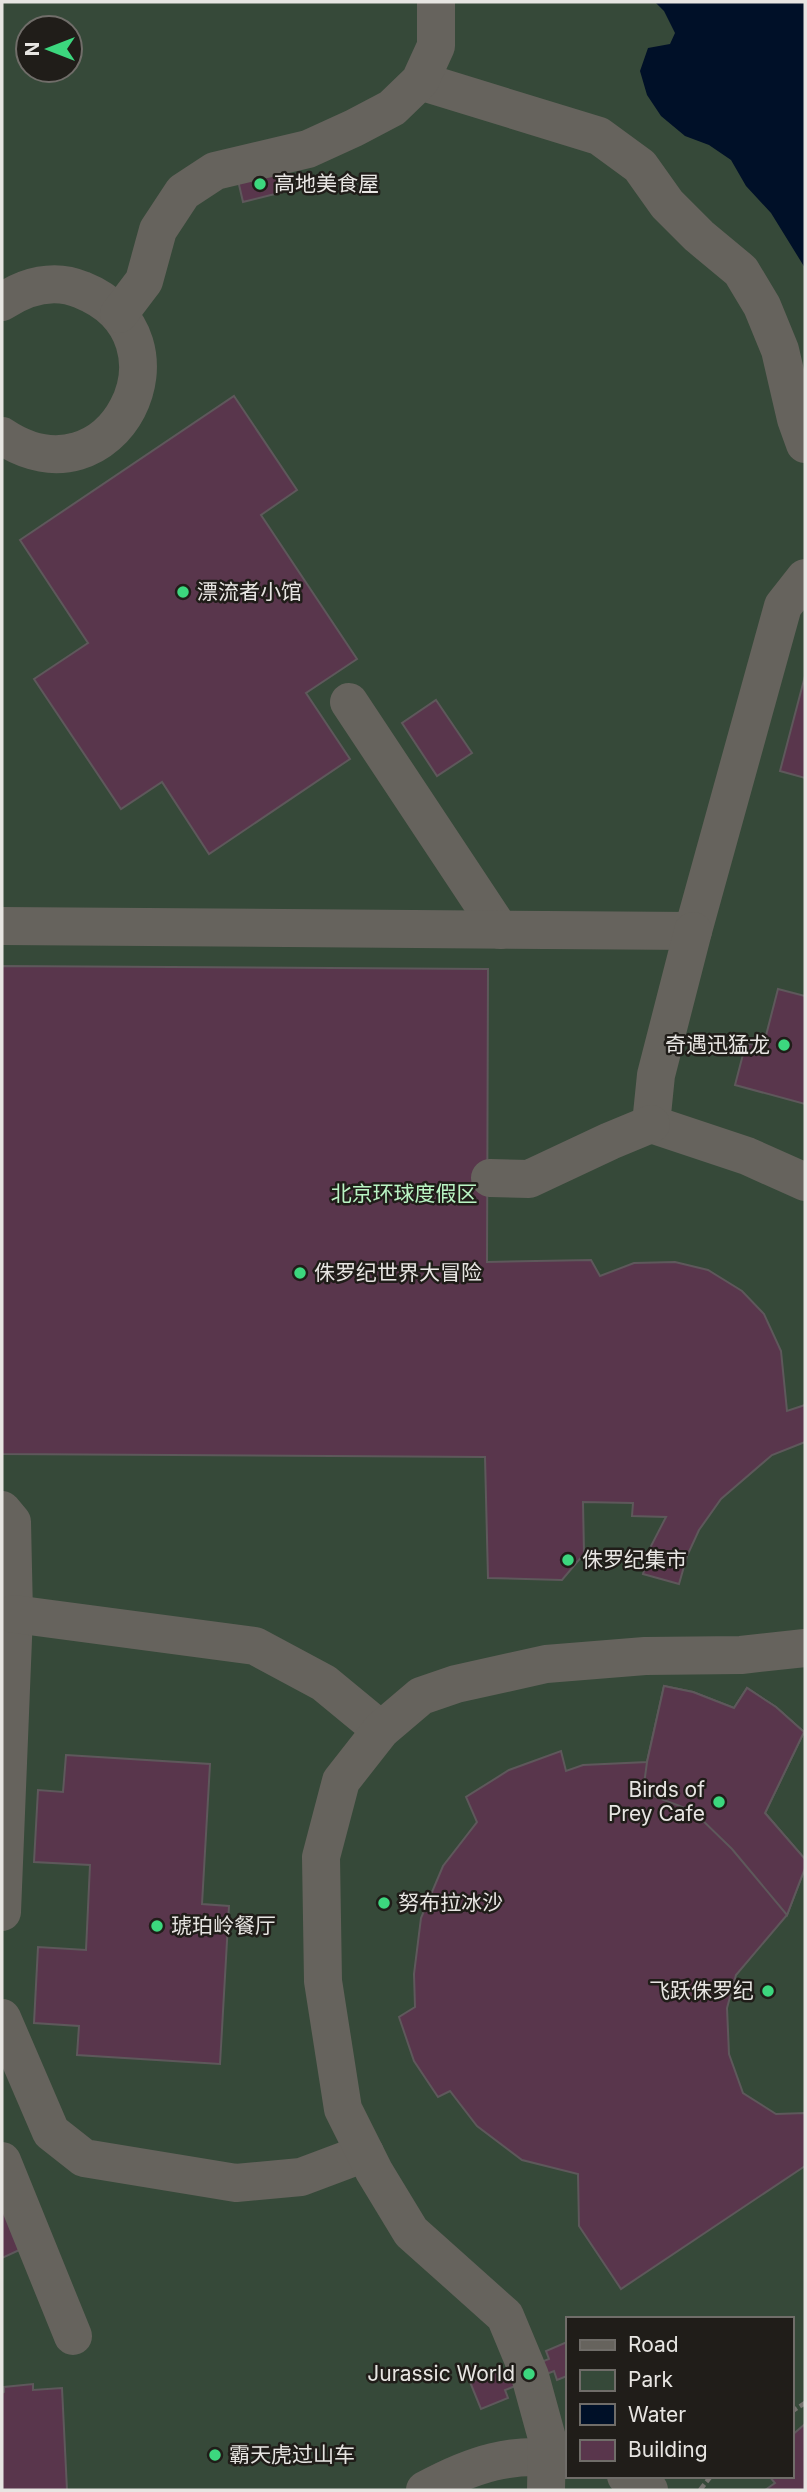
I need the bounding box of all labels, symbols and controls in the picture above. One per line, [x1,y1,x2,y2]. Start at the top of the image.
north arrow [14,14,84,84]
text: N [21,42,44,56]
place label: 高地美食屋 [274,171,379,196]
marker: 高地美食屋 [252,176,268,192]
place label: 漂流者小馆 [197,579,302,604]
marker: 漂流者小馆 [175,584,191,600]
place label: 奇遇迅猛龙 [665,1032,770,1057]
marker: 奇遇迅猛龙 [776,1037,792,1053]
park label: 北京环球度假区 [331,1181,478,1206]
place label: 侏罗纪世界大冒险 [314,1260,482,1285]
marker: 侏罗纪世界大冒险 [292,1265,308,1281]
place label: 侏罗纪集市 [582,1547,687,1572]
marker: 侏罗纪集市 [560,1552,576,1568]
place label: Birds of Prey Cafe [608,1777,705,1826]
marker: Birds of Prey Cafe [711,1794,727,1810]
place label: 努布拉冰沙 [398,1890,503,1915]
marker: 努布拉冰沙 [376,1895,392,1911]
place label: 琥珀岭餐厅 [171,1913,276,1938]
marker: 琥珀岭餐厅 [149,1918,165,1934]
place label: 飞跃侏罗纪 [649,1978,754,2003]
marker: 飞跃侏罗纪 [760,1983,776,1999]
legend [566,2317,793,2478]
text: Road [628,2332,679,2357]
place label: Jurassic World [367,2361,515,2386]
marker: Jurassic World [521,2366,537,2382]
text: Park [628,2367,673,2392]
text: Water [628,2402,686,2427]
text: Building [628,2437,708,2462]
place label: 霸天虎过山车 [229,2442,355,2467]
marker: 霸天虎过山车 [207,2447,223,2463]

